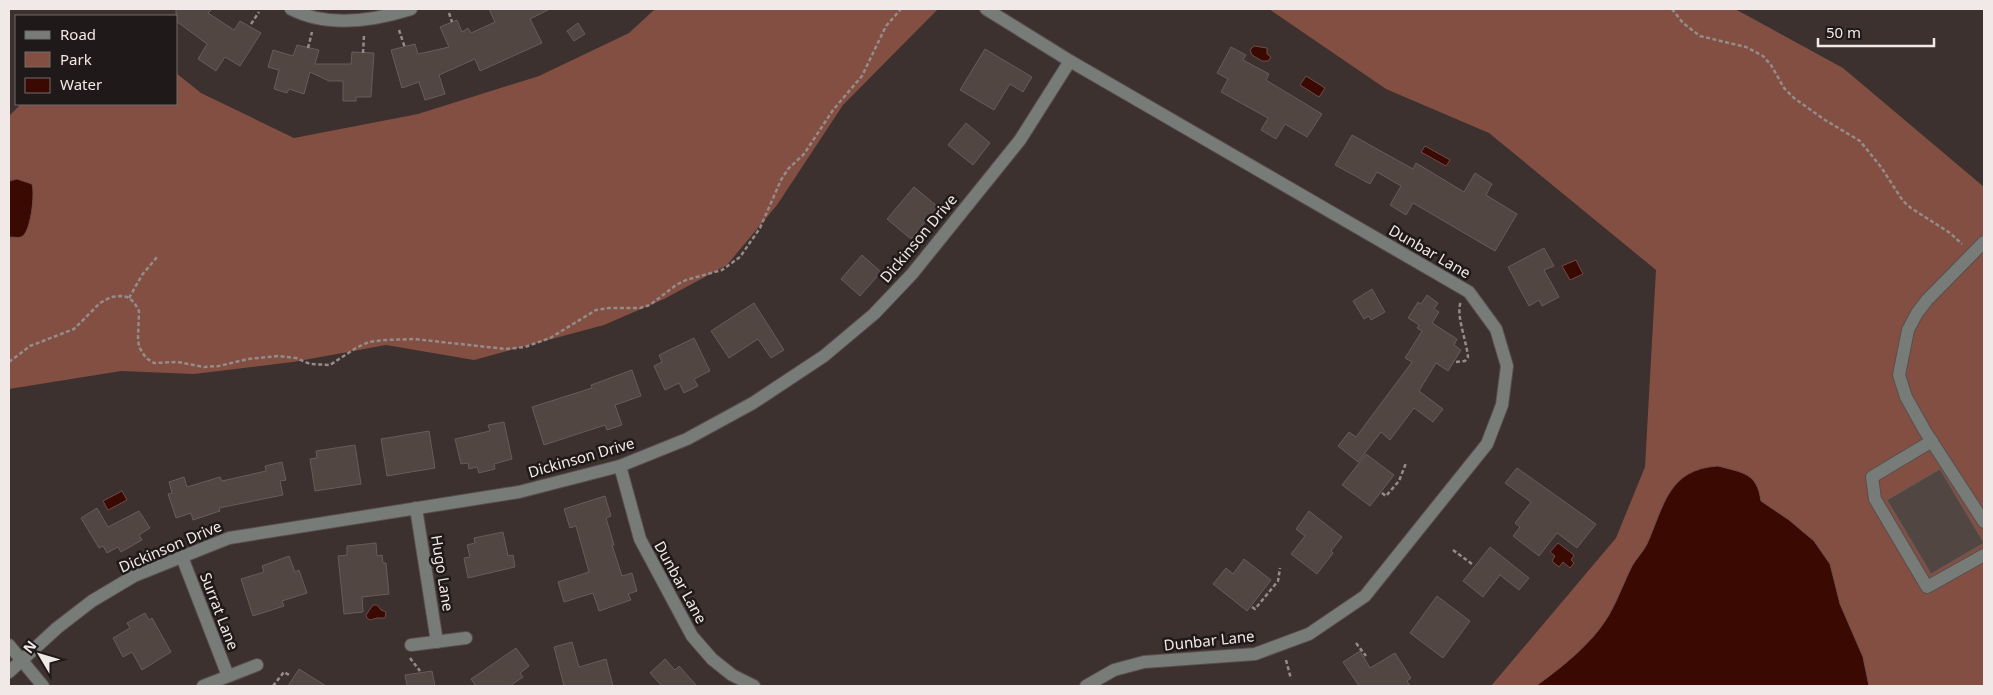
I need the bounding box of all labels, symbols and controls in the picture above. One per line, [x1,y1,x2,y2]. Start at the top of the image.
legend [15,15,178,105]
scale bar [1818,15,1934,47]
text: 50 m [1826,22,1861,42]
text: Road [60,24,96,44]
text: Park [60,49,92,69]
text: Water [60,74,102,94]
street label: Dickinson Drive [875,190,961,286]
street label: Dunbar Lane [1385,220,1475,282]
street label: Dickinson Drive [526,432,636,482]
street label: Dickinson Drive [116,515,224,577]
street label: Hugo Lane [427,534,459,612]
street label: Dunbar Lane [650,537,712,627]
street label: Surrat Lane [196,569,244,653]
street label: Dunbar Lane [1163,625,1255,655]
north arrow [15,630,65,680]
text: N [18,636,40,657]

